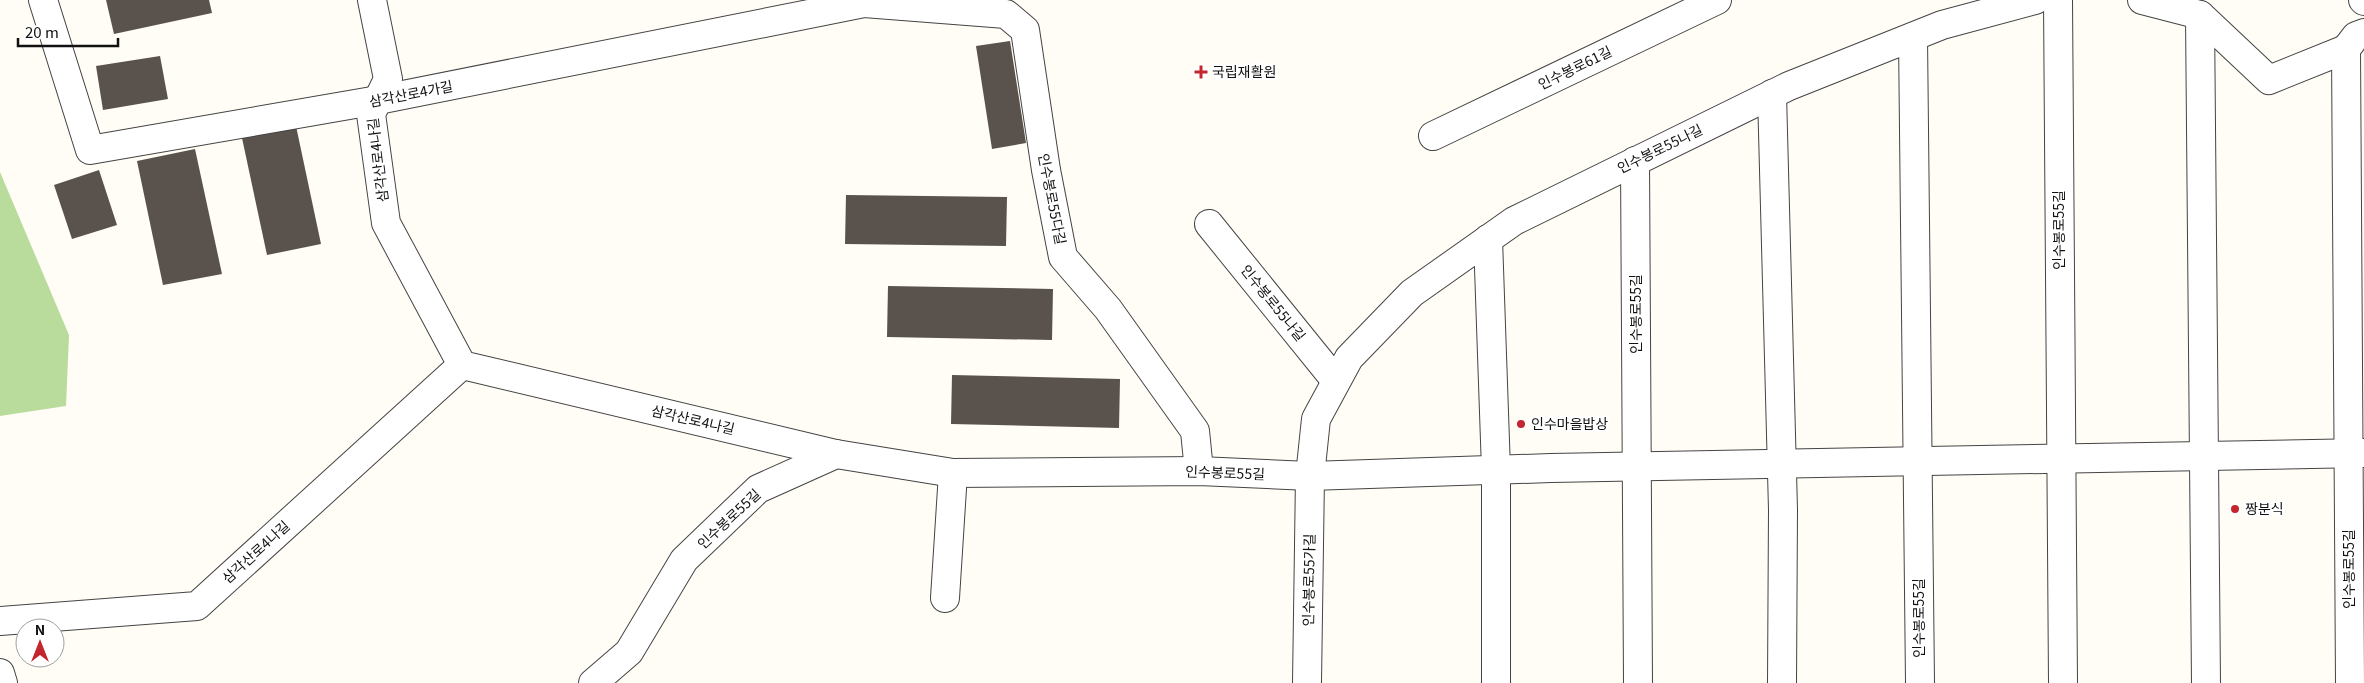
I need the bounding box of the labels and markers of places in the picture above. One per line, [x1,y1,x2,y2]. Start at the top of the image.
place label: 국립재활원 [1212,61,1276,81]
marker: 국립재활원 [1194,65,1208,79]
place label: 인수마을밥상 [1531,413,1608,433]
marker: 인수마을밥상 [1515,418,1527,430]
place label: 짱분식 [2245,498,2284,518]
marker: 짱분식 [2229,503,2241,515]

